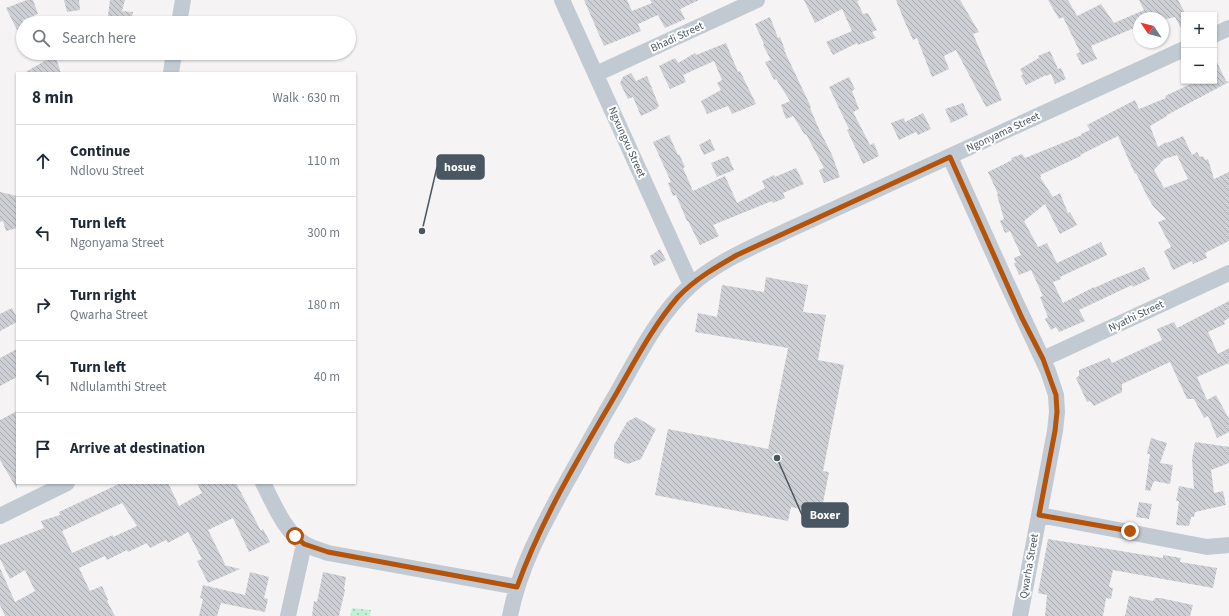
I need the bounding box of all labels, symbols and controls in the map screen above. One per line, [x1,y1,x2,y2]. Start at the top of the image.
north arrow [1133,12,1169,48]
map controls [1181,12,1217,84]
button: + [1181,12,1217,48]
search box [16,16,356,60]
street label: Bhadi Street [648,18,706,56]
icon: search [30,27,52,49]
text: Search here [62,28,136,49]
button: − [1181,48,1217,84]
text: 8 min [32,86,73,110]
text: Walk · 630 m [272,89,340,107]
street label: Ngxungxu Street [605,104,649,180]
street label: Ngonyama Street [964,108,1042,156]
text: Continue [70,141,130,162]
icon: ahead [32,150,54,172]
text: 110 m [307,152,340,170]
callout: hosue [437,155,484,179]
text: hosue [444,159,476,176]
text: Ndlovu Street [70,162,144,180]
text: Turn left [70,213,126,234]
icon: left [32,222,54,244]
text: 300 m [307,224,340,242]
text: Ngonyama Street [70,234,164,252]
text: Turn right [70,285,136,306]
icon: right [32,294,54,316]
text: 180 m [307,296,340,314]
street label: Nyathi Street [1106,296,1166,335]
text: Qwarha Street [70,306,148,324]
text: Turn left [70,357,126,378]
icon: left [32,366,54,388]
text: 40 m [314,368,340,386]
text: Ndlulamthi Street [70,378,167,396]
icon: arrive [32,438,54,460]
text: Arrive at destination [70,438,205,459]
callout: Boxer [802,503,848,527]
text: Boxer [810,507,840,524]
route end [1121,522,1139,540]
route start [286,527,304,545]
street label: Qwarha Street [1016,532,1042,600]

